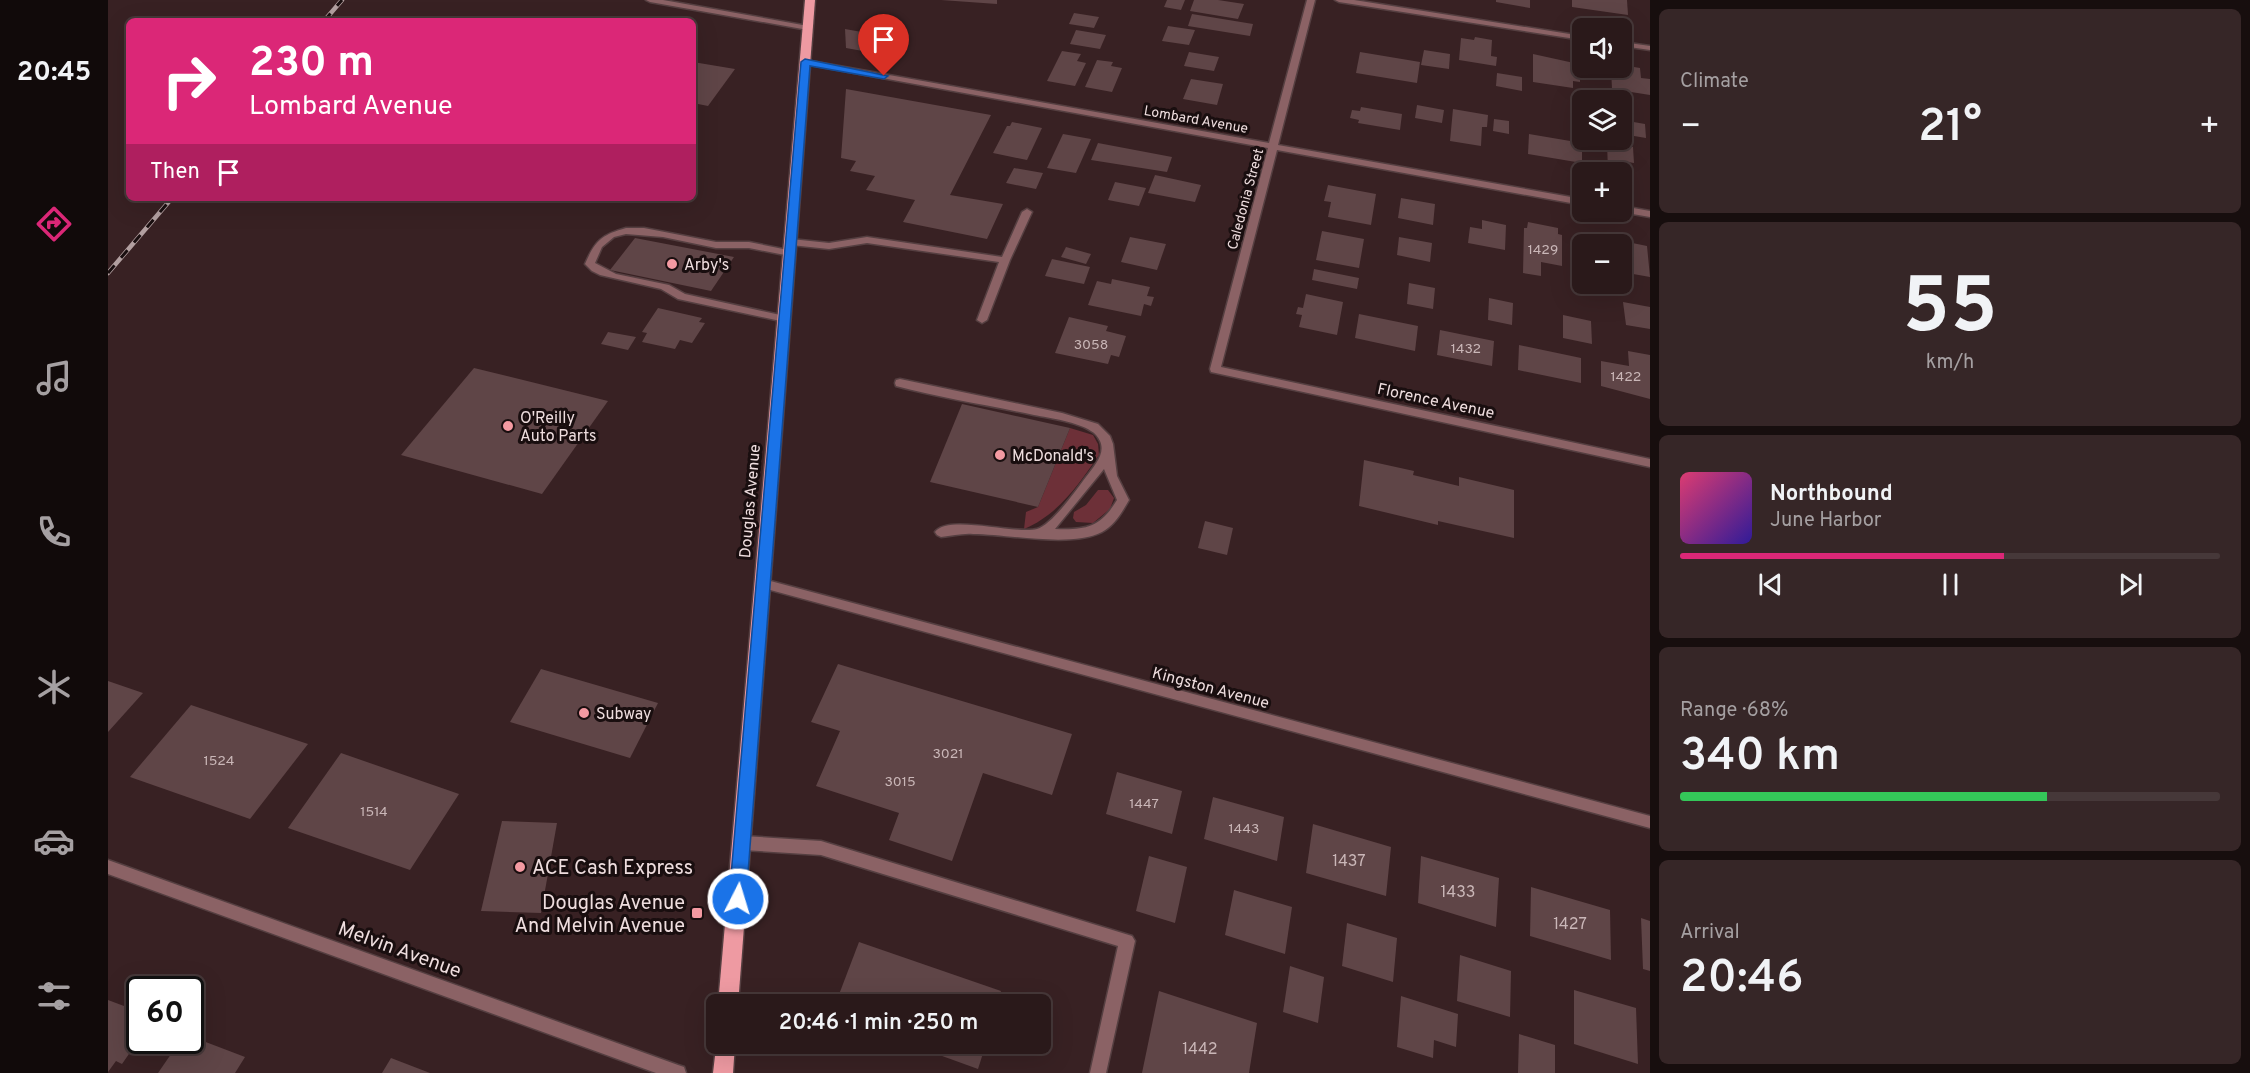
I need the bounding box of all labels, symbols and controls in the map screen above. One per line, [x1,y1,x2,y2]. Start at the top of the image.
pin [858,14,909,76]
map controls [1572,18,1632,294]
button: sound [1572,18,1632,78]
icon: arrive [867,23,900,56]
text: 230 m [249,38,374,91]
icon: right [150,42,228,120]
text: 20:45 [17,56,91,90]
text: Climate [1680,69,1749,95]
text: Lombard Avenue [249,90,453,124]
button: layers [1572,90,1632,150]
text: 21° [1918,100,1982,157]
street label: Lombard Avenue [1142,103,1249,138]
text: − [1680,107,1701,149]
text: + [2199,107,2220,149]
street label: Caledonia Street [1225,147,1268,252]
icon: arrive [212,156,245,189]
text: Then [150,159,200,186]
button: + [1572,162,1632,222]
icon: directions [33,203,75,245]
button: − [1572,234,1632,294]
house number: 1429 [1528,242,1558,259]
place label: Arby's [684,256,729,276]
marker: Arby's [665,257,679,271]
text: 55 [1902,261,1998,360]
house number: 3058 [1074,337,1108,354]
house number: 1432 [1451,341,1481,358]
text: km/h [1926,350,1974,376]
icon: music [33,357,75,399]
house number: 1422 [1611,369,1641,386]
street label: Florence Avenue [1375,380,1496,424]
place label: O'Reilly Auto Parts [520,409,597,447]
marker: O'Reilly Auto Parts [501,419,515,433]
street label: Douglas Avenue [736,443,766,559]
place label: McDonald's [1012,447,1094,467]
marker: McDonald's [993,448,1007,462]
text: Northbound [1770,481,1893,508]
text: June Harbor [1770,508,1882,534]
icon: phone [33,511,75,553]
icon: previous [1754,568,1787,601]
icon: pause [1934,568,1967,601]
icon: next [2114,568,2147,601]
street label: Kingston Avenue [1150,664,1271,714]
icon: climate [33,666,75,708]
text: Range · 68% [1680,698,1788,724]
place label: Subway [596,705,652,725]
marker: Subway [577,706,591,720]
text: 340 km [1680,729,1840,786]
house number: 3021 [932,746,964,763]
house number: 1524 [204,753,234,770]
house number: 3015 [884,774,916,791]
house number: 1447 [1129,796,1159,813]
house number: 1514 [360,804,388,821]
icon: car [33,820,75,862]
house number: 1443 [1229,821,1259,838]
house number: 1437 [1332,852,1366,872]
place label: ACE Cash Express [532,856,693,882]
marker: ACE Cash Express [513,860,527,874]
position arrow [706,867,770,931]
house number: 1433 [1441,883,1475,903]
place label: Douglas Avenue And Melvin Avenue [514,891,685,940]
marker: Douglas Avenue And Melvin Avenue [690,906,704,920]
house number: 1427 [1553,915,1587,935]
street label: Melvin Avenue [334,917,465,985]
text: Arrival [1680,920,1740,946]
text: 20:46 [1680,951,1804,1008]
icon: filters [33,975,75,1017]
speed limit sign: 60 [126,976,204,1054]
text: 20:46 · 1 min · 250 m [779,1010,978,1037]
house number: 1442 [1182,1040,1218,1060]

